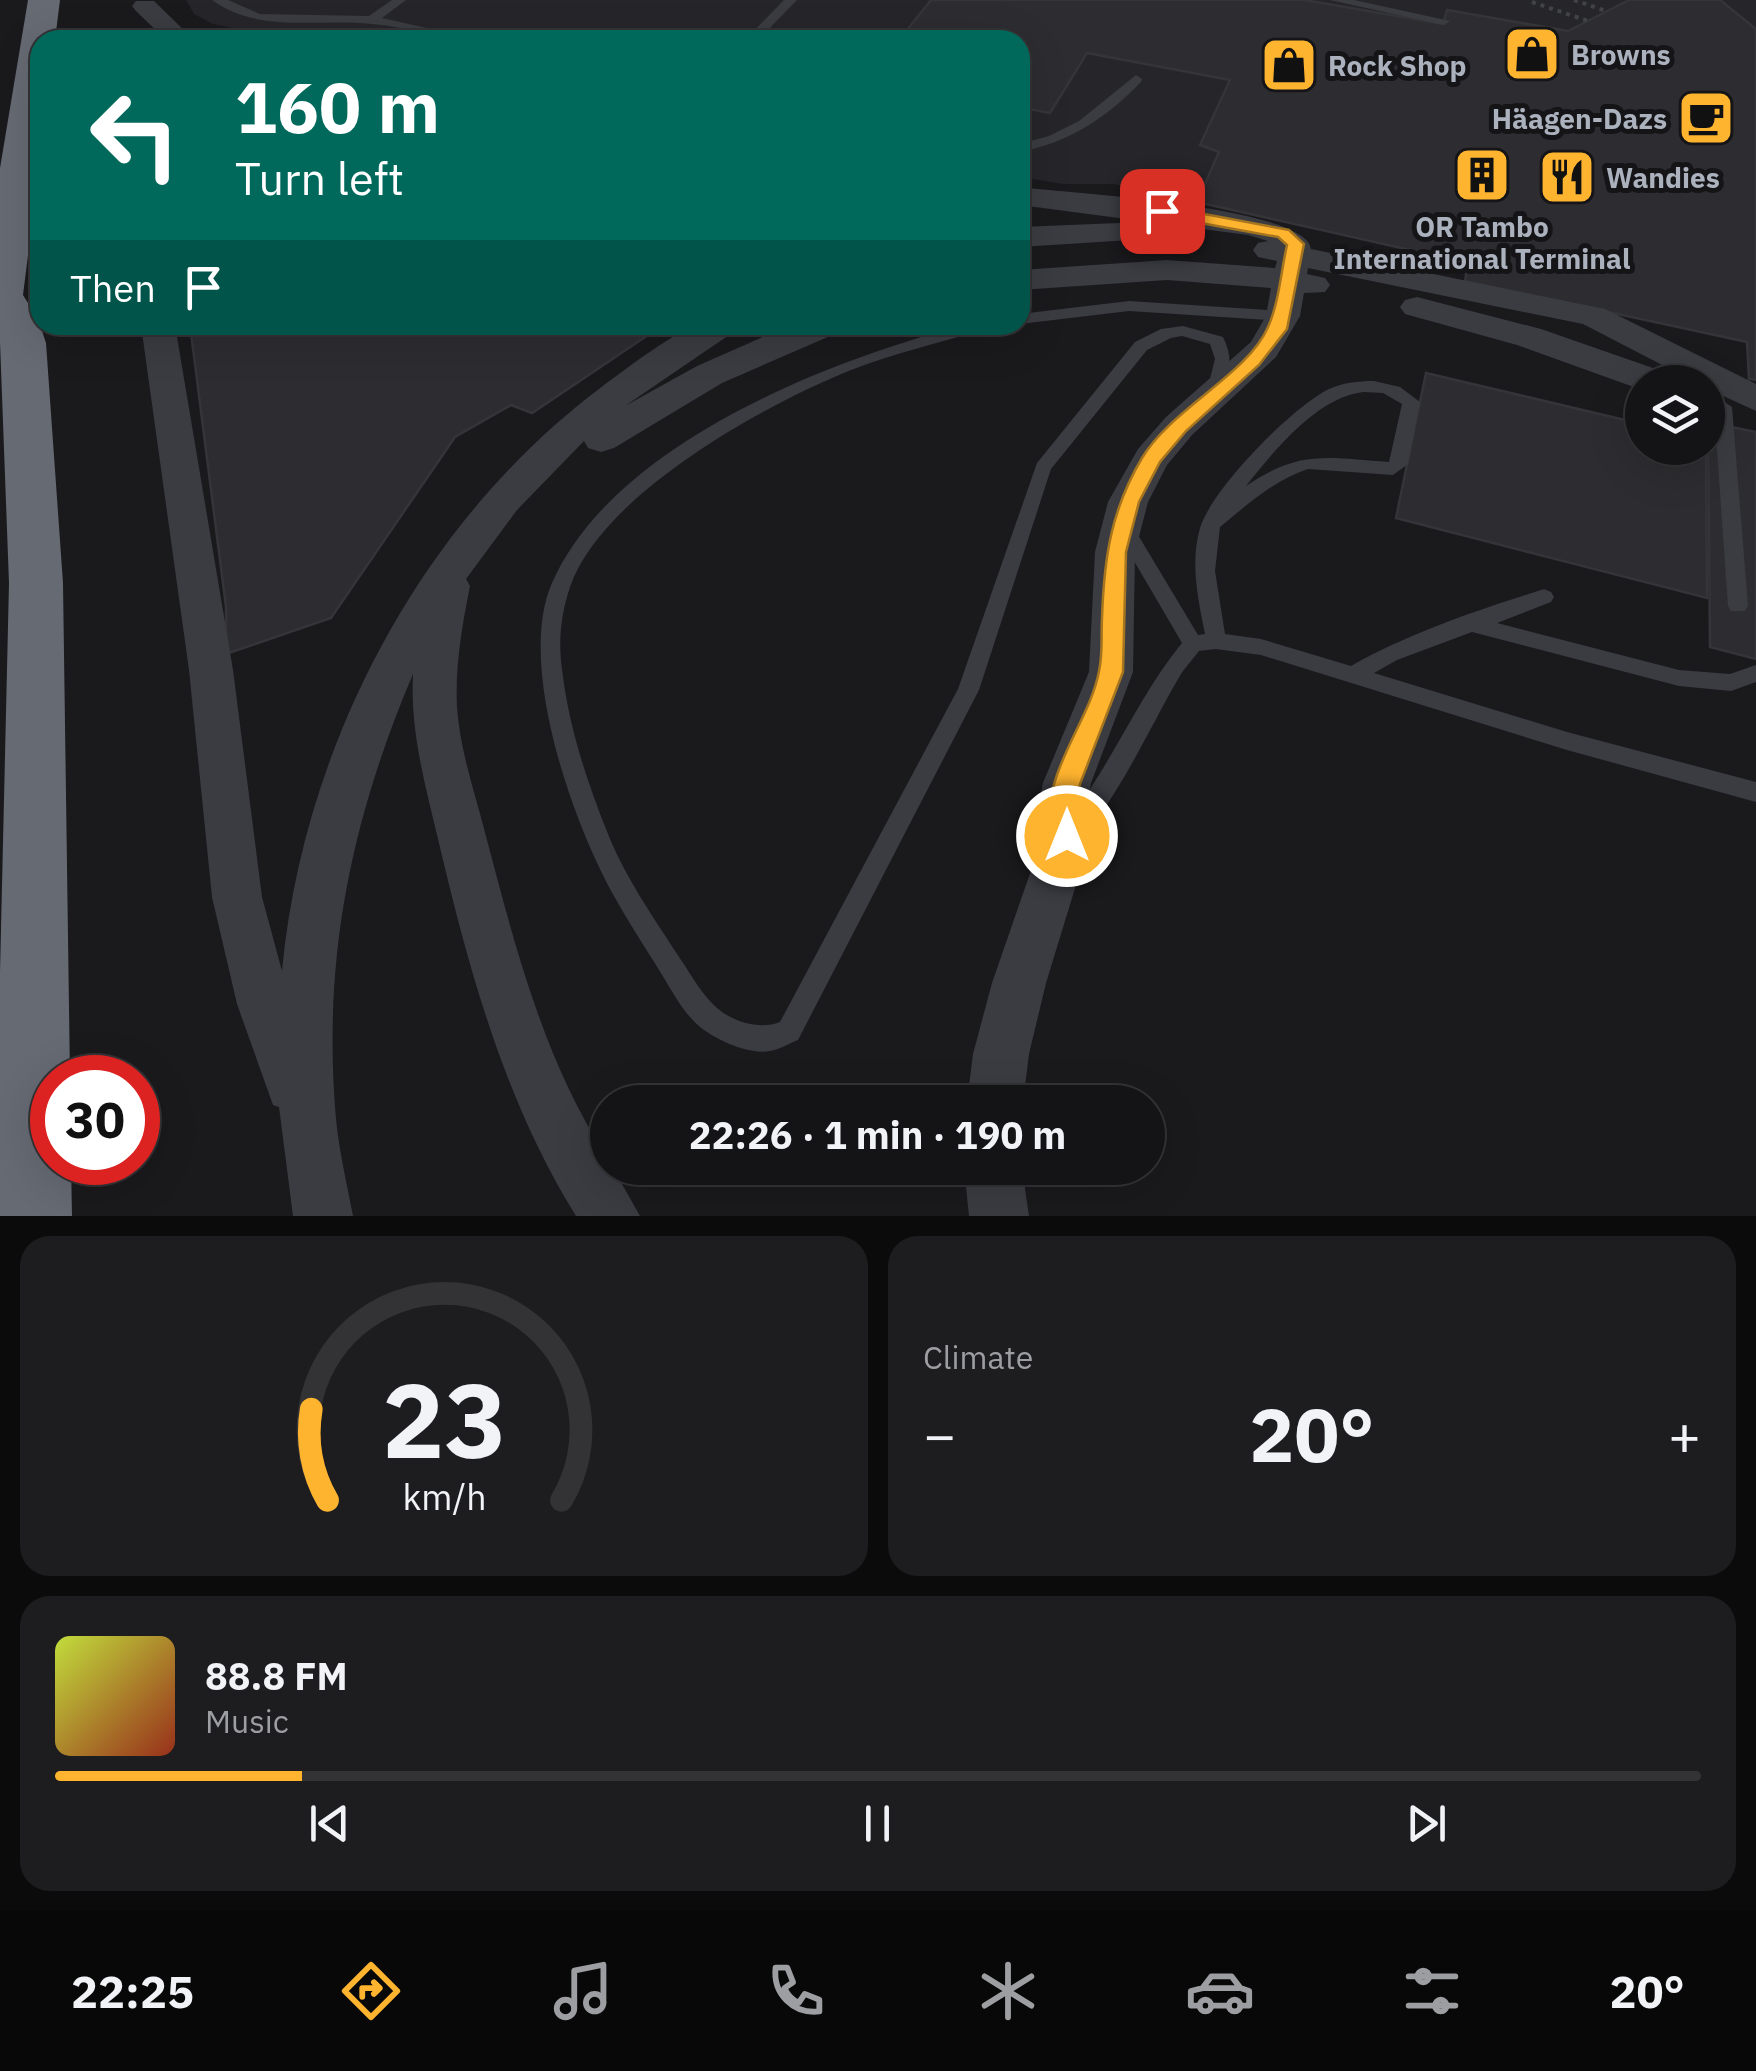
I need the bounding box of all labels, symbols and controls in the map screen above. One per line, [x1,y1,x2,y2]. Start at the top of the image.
shop icon: Browns [1502,24,1562,84]
shop icon: Rock Shop [1259,35,1319,95]
place label: Browns [1571,36,1671,73]
place label: Rock Shop [1328,47,1466,84]
text: 160 m [235,61,440,152]
icon: left [70,70,200,200]
cafe icon: Häagen-Dazs [1676,88,1736,148]
place label: Häagen-Dazs [1492,100,1667,137]
building icon: OR Tambo International Terminal [1452,145,1512,205]
restaurant icon: Wandies [1537,147,1597,207]
text: Turn left [235,149,404,207]
place label: Wandies [1606,159,1720,196]
pin [1120,169,1205,254]
icon: arrive [1135,184,1190,239]
place label: OR Tambo International Terminal [1334,208,1630,277]
icon: arrive [176,260,231,315]
text: Then [70,263,156,312]
map controls [1625,365,1725,465]
button: layers [1625,365,1725,465]
position arrow [1015,784,1119,888]
speed limit sign: 30 [30,1055,160,1185]
text: 22:26 · 1 min · 190 m [689,1110,1066,1159]
text: Climate [923,1336,1033,1378]
text: 23 [382,1351,506,1487]
text: 20° [1249,1385,1375,1483]
text: − [923,1399,956,1470]
text: + [1668,1399,1701,1470]
text: km/h [402,1473,486,1520]
text: 88.8 FM [205,1651,348,1700]
text: Music [205,1700,289,1742]
icon: previous [302,1796,357,1851]
icon: pause [850,1796,905,1851]
icon: next [1399,1796,1454,1851]
icon: directions [336,1956,406,2026]
icon: music [548,1956,618,2026]
icon: phone [761,1956,831,2026]
icon: climate [973,1956,1043,2026]
icon: car [1185,1956,1255,2026]
icon: filters [1397,1956,1467,2026]
text: 22:25 [71,1962,194,2020]
text: 20° [1610,1962,1685,2020]

